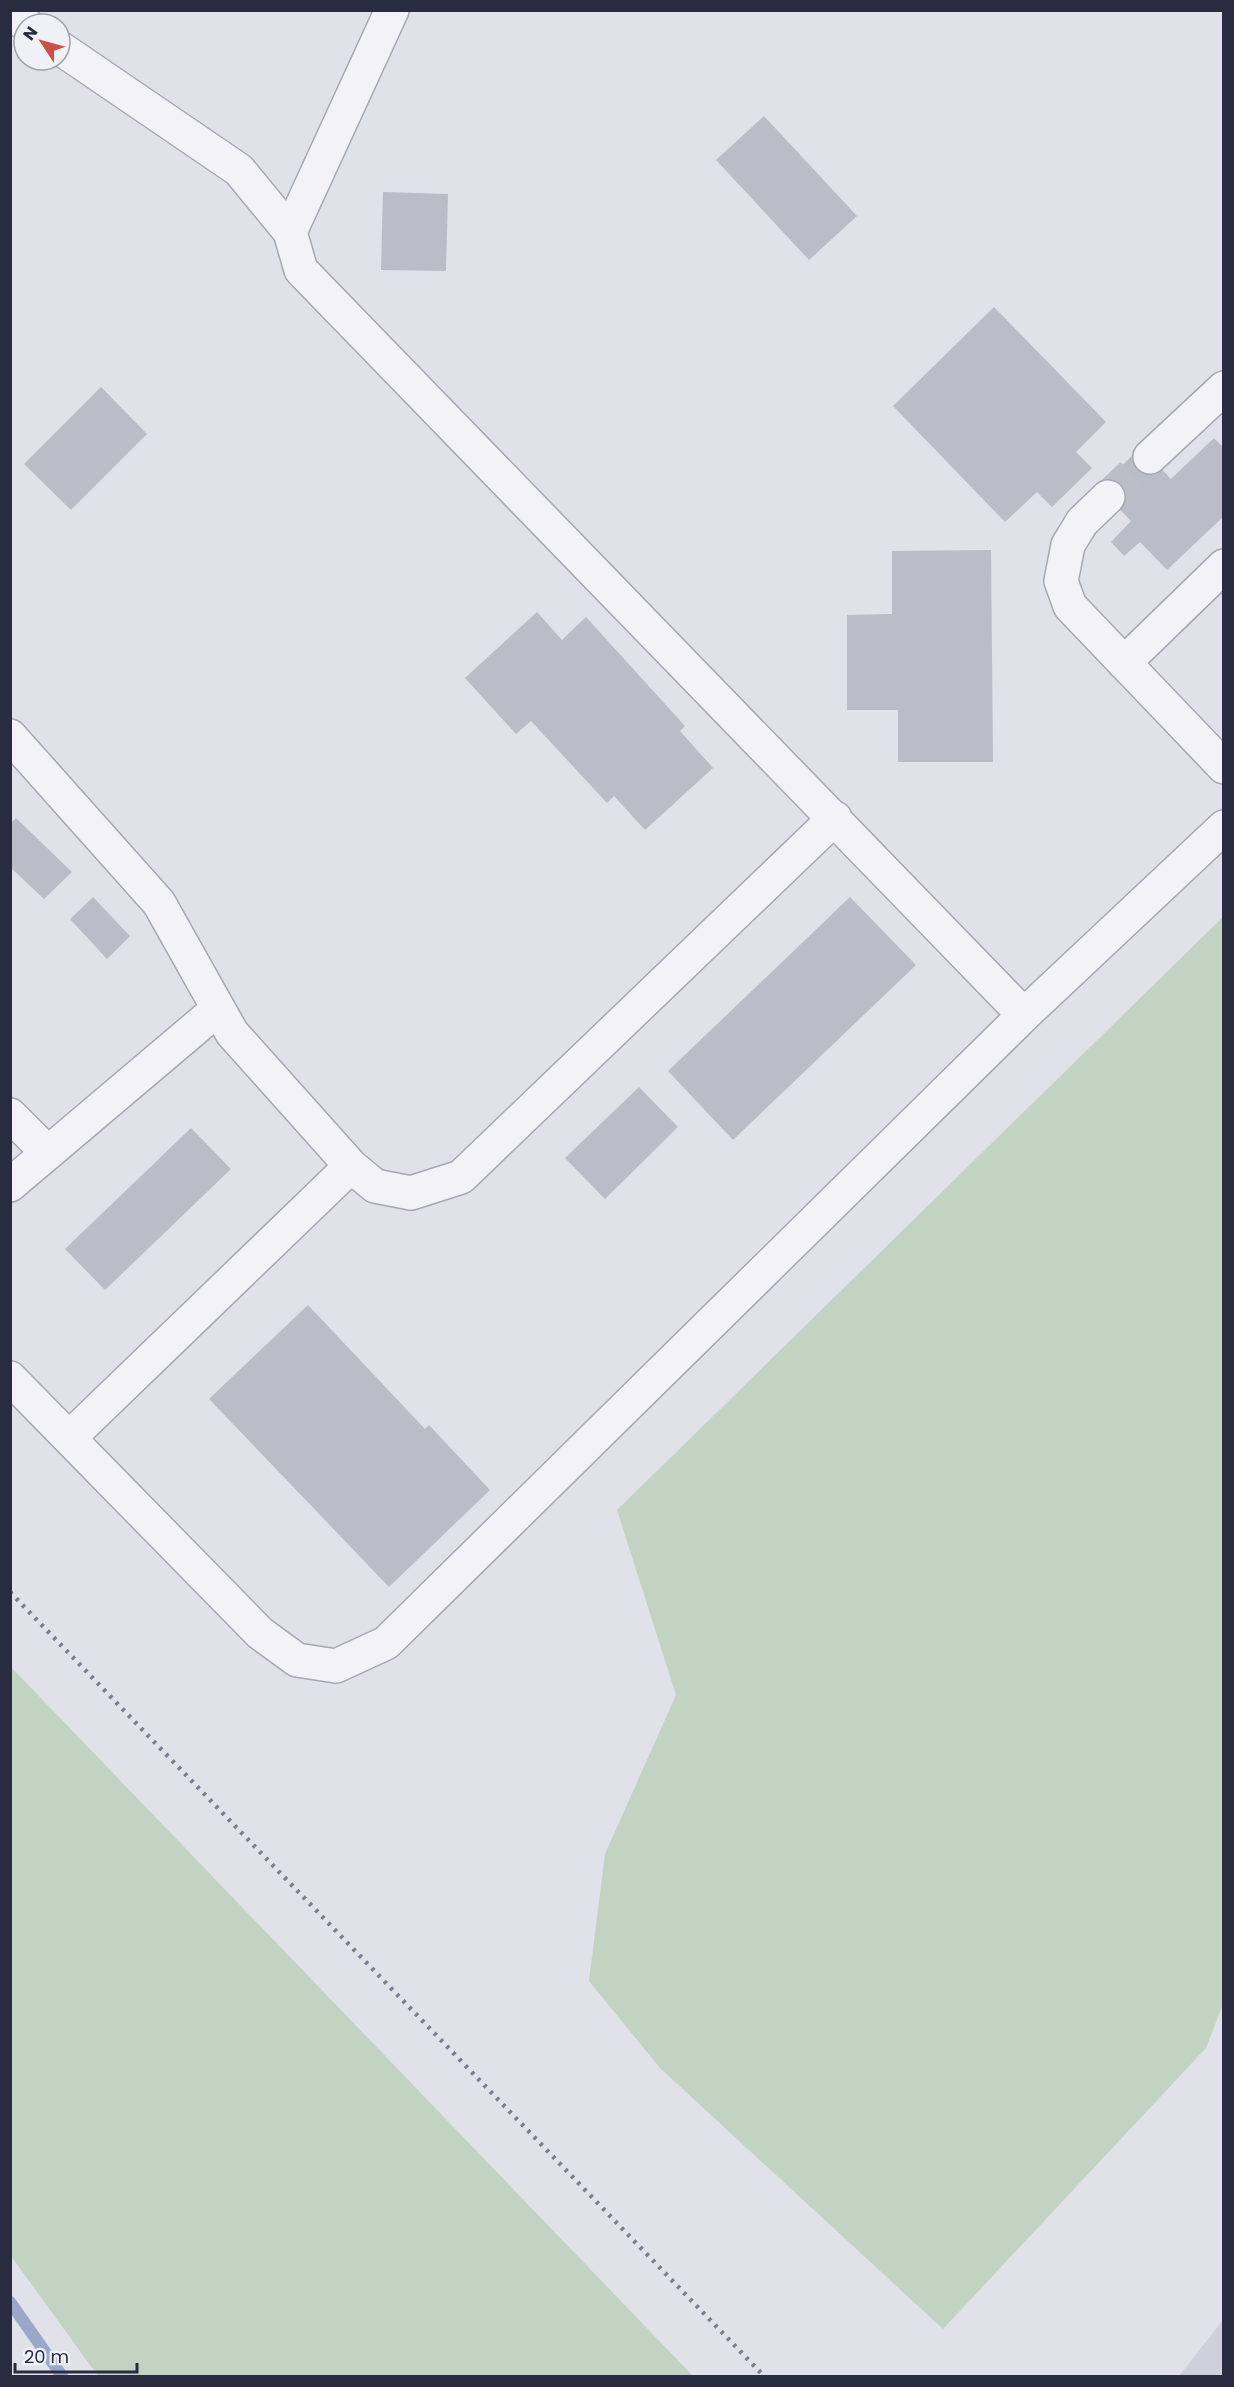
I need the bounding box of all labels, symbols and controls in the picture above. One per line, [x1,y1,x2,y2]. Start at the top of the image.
north arrow [12,12,72,72]
text: N [17,22,43,45]
scale bar [15,2336,136,2374]
text: 20 m [24,2344,69,2369]

